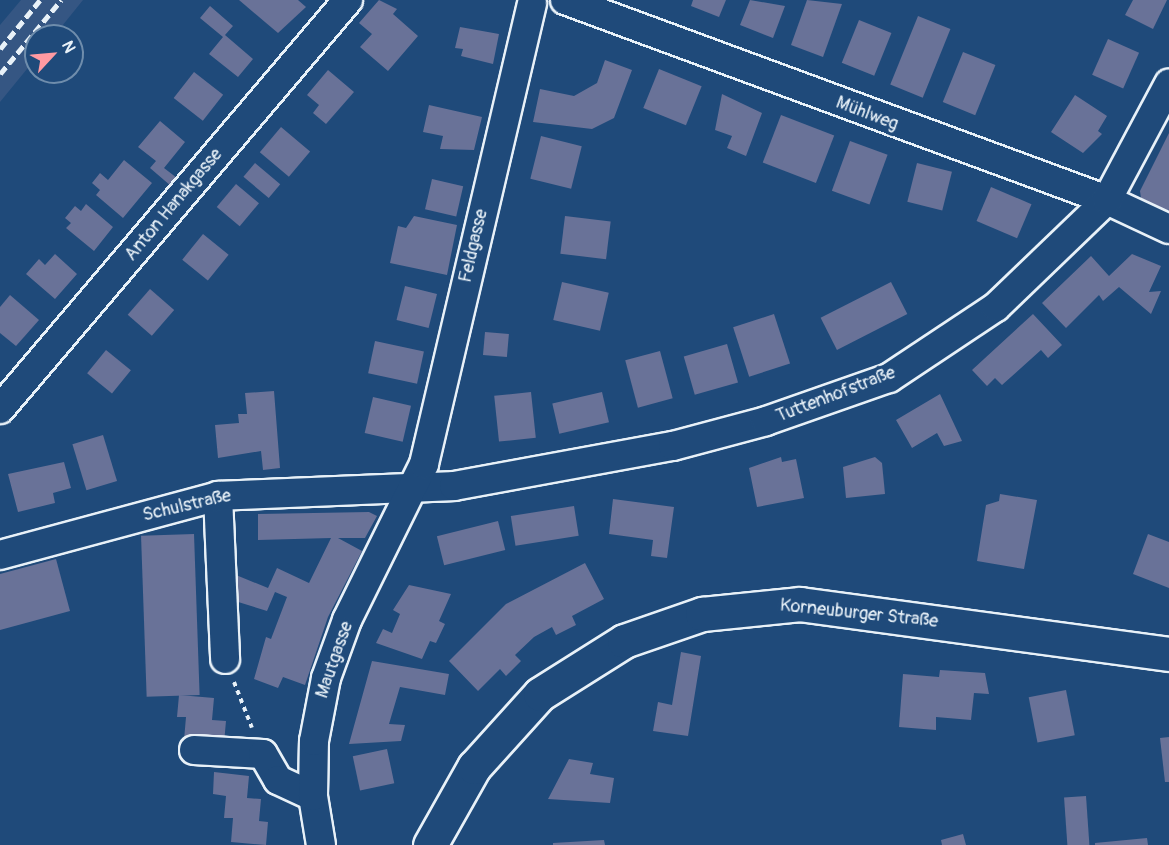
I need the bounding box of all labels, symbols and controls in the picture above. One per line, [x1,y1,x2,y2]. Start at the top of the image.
north arrow [24,24,84,84]
text: N [57,38,80,56]
street label: Mühlweg [833,92,901,136]
street label: Anton Hanakgasse [121,144,227,266]
street label: Feldgasse [455,207,493,285]
street label: Tuttenhofstraße [773,362,899,428]
street label: Schulstraße [141,485,233,527]
street label: Korneuburger Straße [779,595,939,633]
street label: Mautgasse [312,619,358,701]

